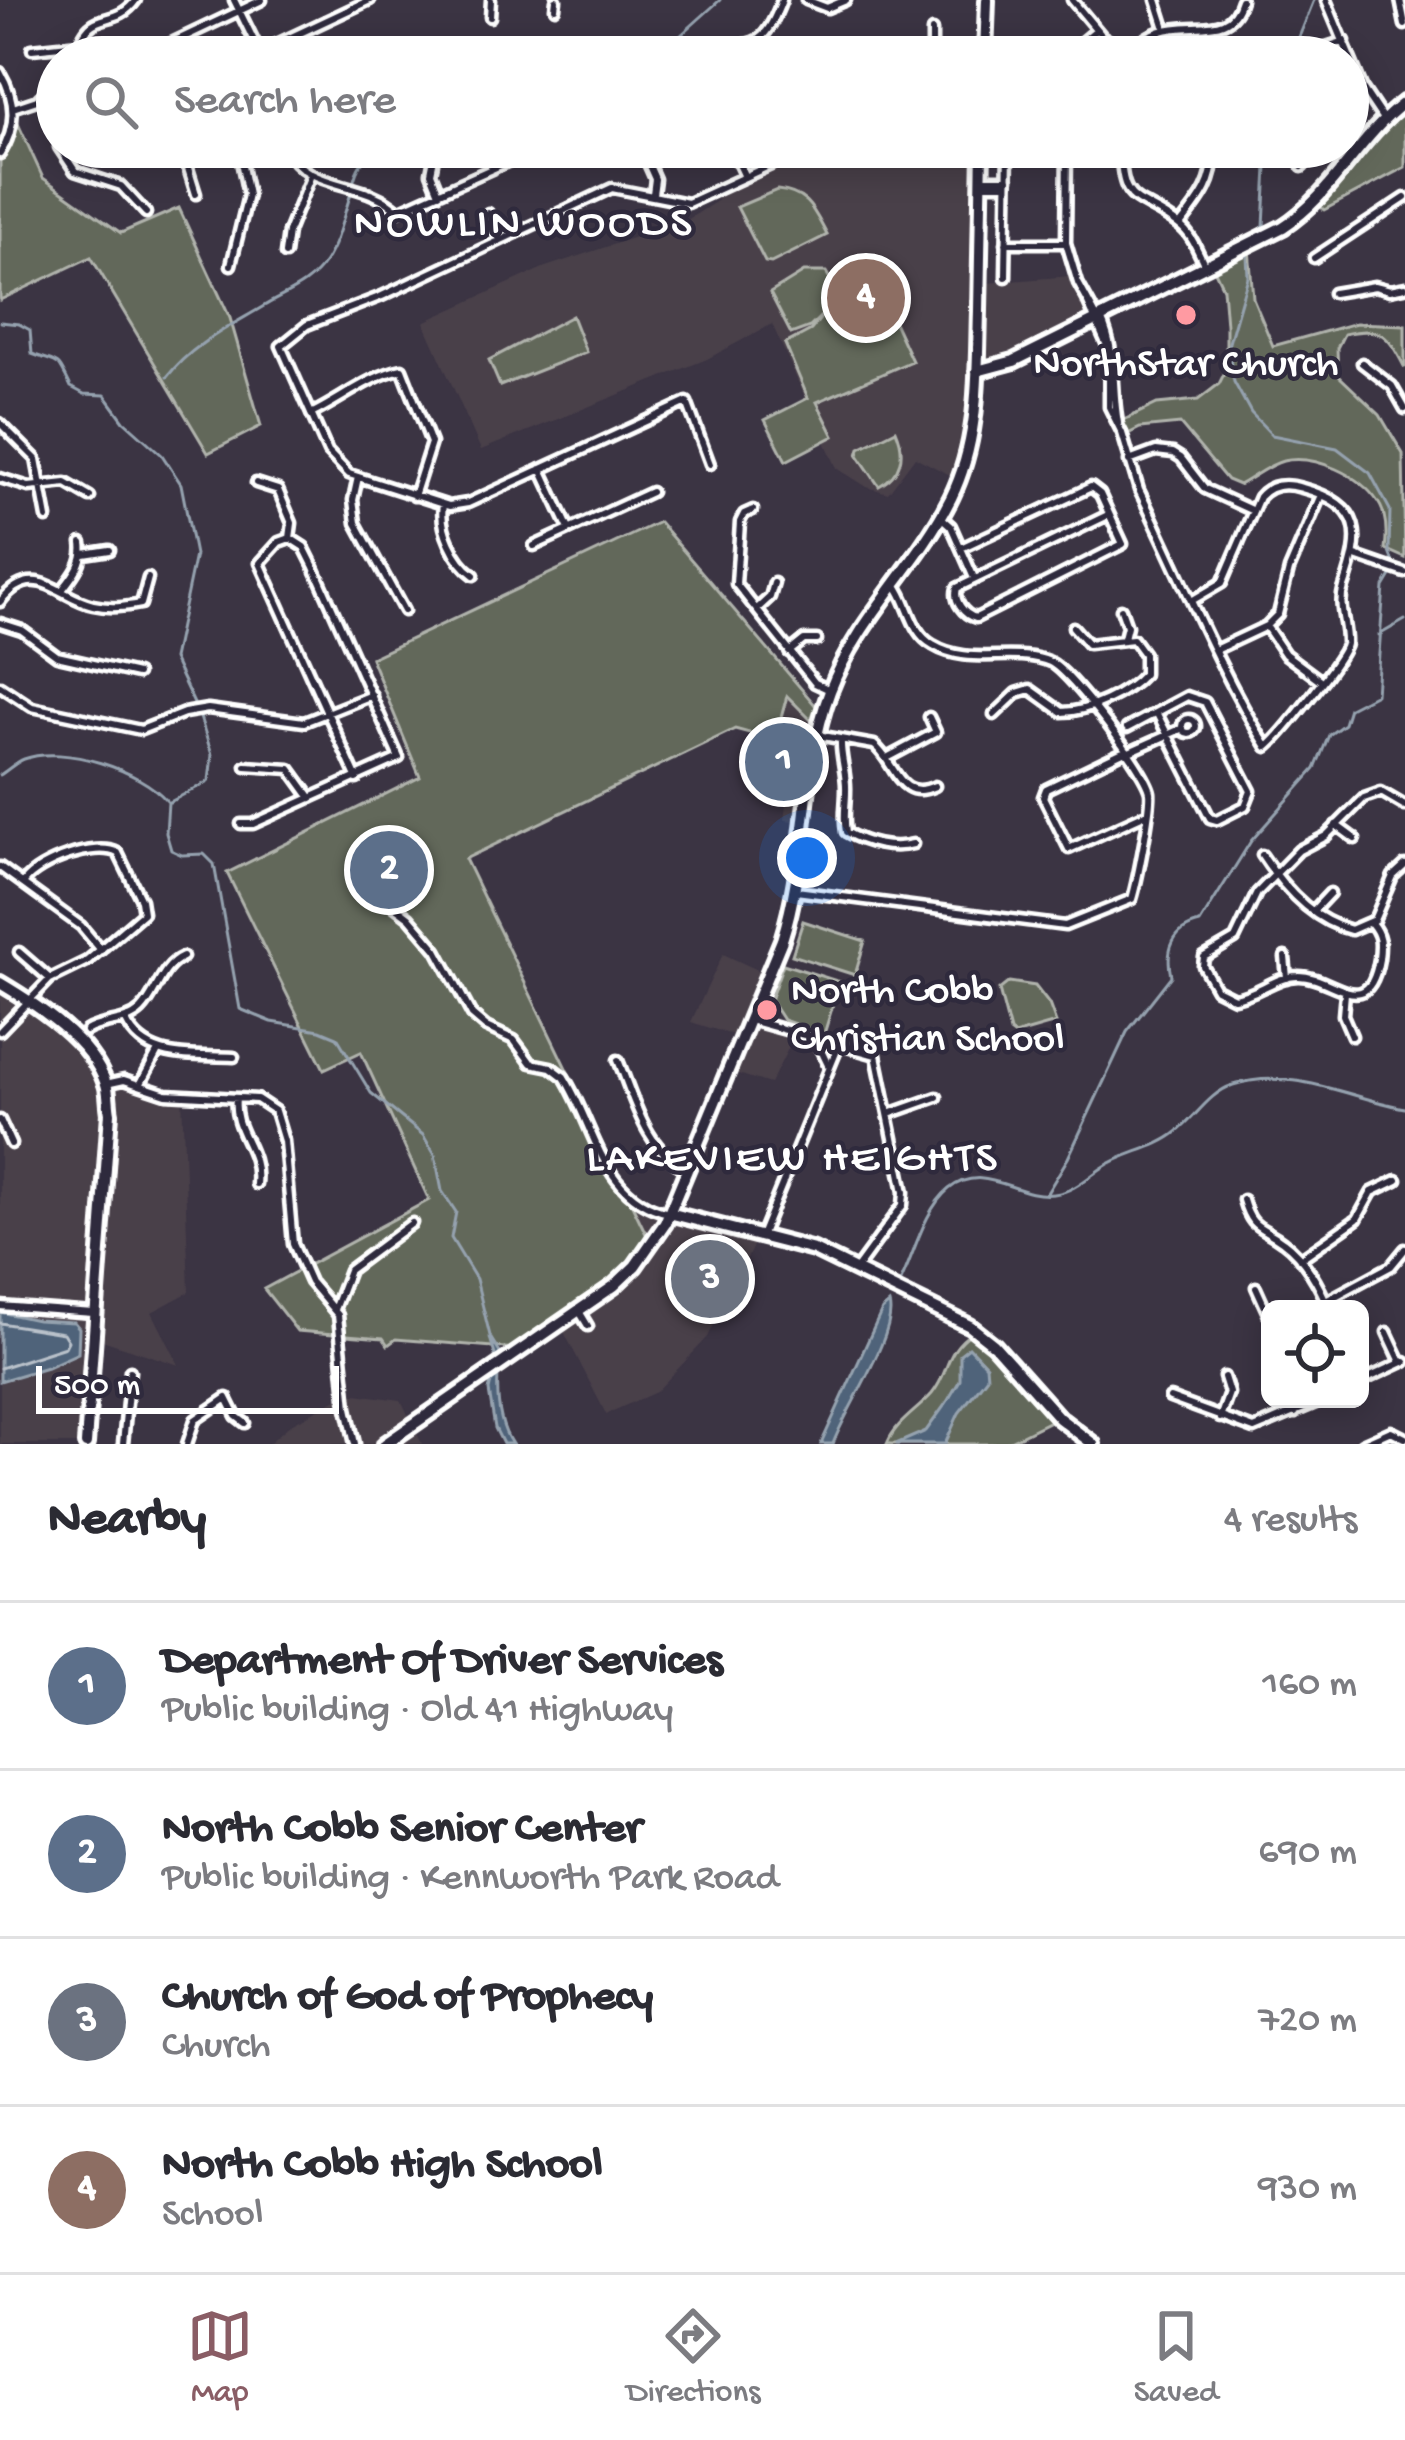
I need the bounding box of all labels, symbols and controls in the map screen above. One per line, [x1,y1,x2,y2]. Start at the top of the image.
search box [36,36,1369,168]
icon: search [78,69,144,135]
text: Search here [174,76,396,129]
district label: NOWLIN WOODS [354,199,694,252]
pin: 4 [827,253,905,343]
marker: NorthStar Church [1173,302,1199,328]
place label: NorthStar Church [1033,342,1339,391]
pin: 1 [745,717,823,807]
pin: 2 [350,825,428,915]
your location [777,828,837,888]
place label: North Cobb Christian School [791,969,1064,1066]
marker: North Cobb Christian School [754,997,780,1023]
district label: LAKEVIEW HEIGHTS [586,1134,1000,1187]
pin: 3 [671,1234,749,1324]
map controls [1261,1300,1369,1408]
button: locate [1261,1300,1369,1408]
scale bar [36,1360,339,1413]
text: 500 m [54,1368,140,1406]
text: Nearby [48,1492,206,1552]
text: 4 results [1224,1499,1357,1545]
text: Department Of Driver Services [162,1636,722,1689]
text: 1 [79,1663,95,1709]
text: 160 m [1262,1663,1357,1709]
text: Public building · Old 41 Highway [162,1689,673,1735]
text: North Cobb Senior Center [162,1804,641,1857]
text: 2 [77,1831,97,1877]
text: 690 m [1259,1831,1357,1877]
text: Public building · Kennworth Park Road [162,1857,778,1903]
text: Church of God of Prophecy [162,1972,653,2025]
text: 3 [77,1999,97,2045]
text: 720 m [1259,1999,1357,2045]
text: Church [162,2025,270,2071]
text: North Cobb High School [162,2140,603,2193]
text: 4 [78,2167,96,2213]
text: 930 m [1258,2167,1357,2213]
text: School [162,2193,263,2239]
tab: Map [187,2303,253,2413]
tab: Directions [626,2303,760,2413]
tab: Saved [1134,2303,1218,2413]

